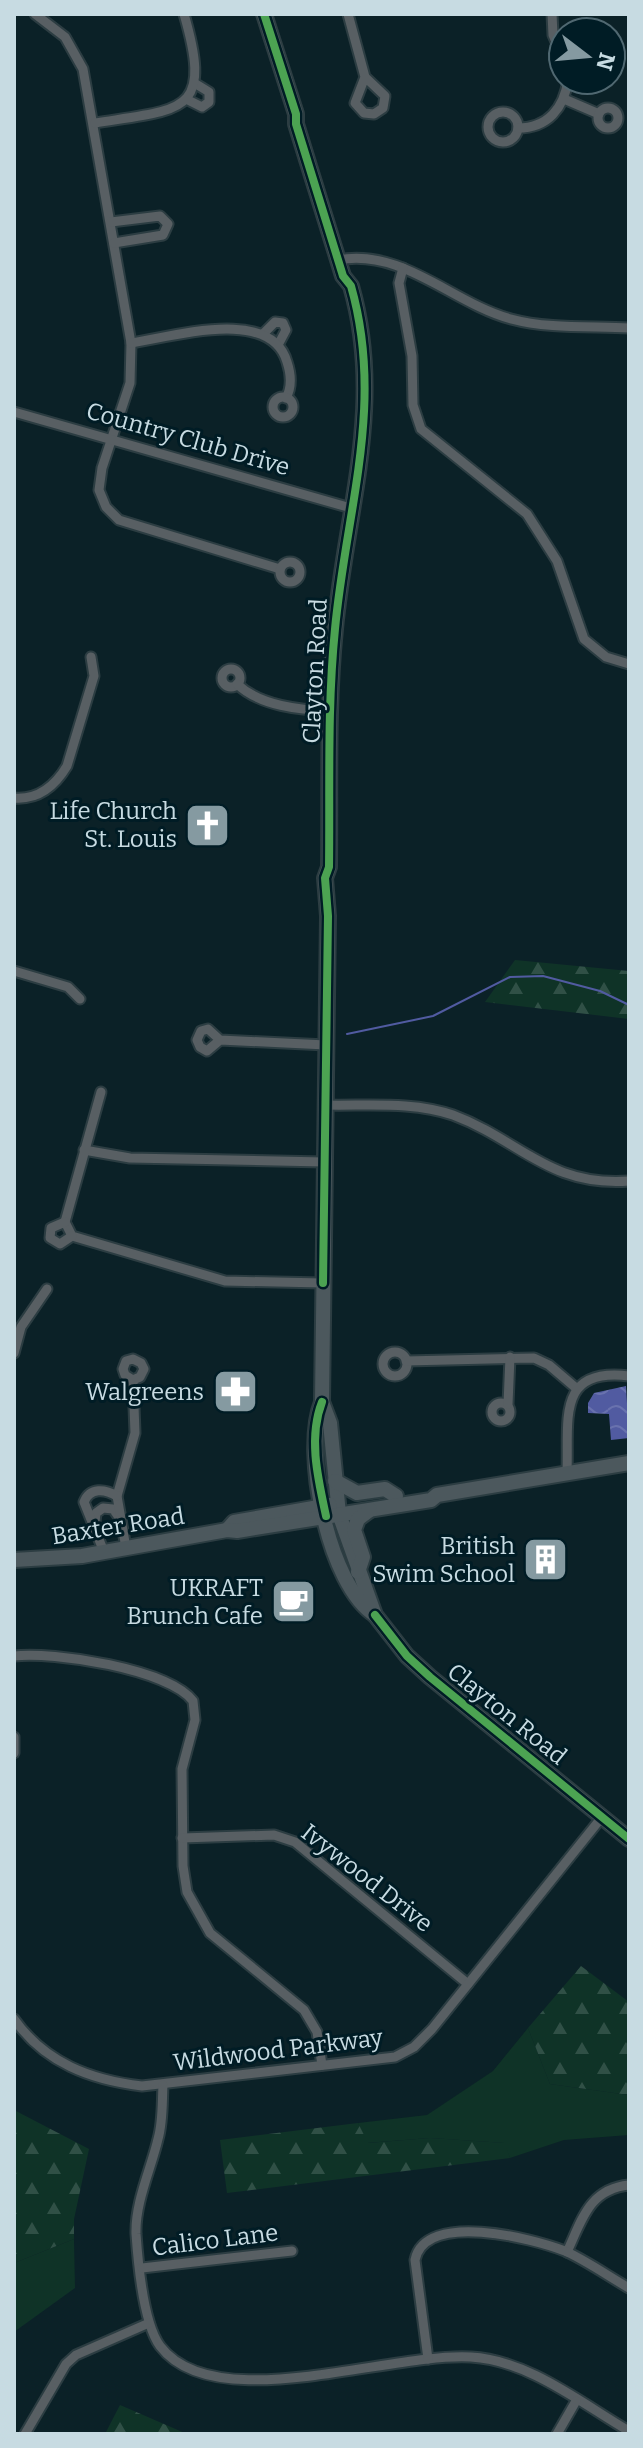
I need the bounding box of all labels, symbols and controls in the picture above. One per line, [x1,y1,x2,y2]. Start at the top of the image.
north arrow [547,16,627,96]
text: N [590,49,621,73]
street label: Country Club Drive [83,397,293,481]
street label: Clayton Road [297,598,333,744]
place label: Life Church St. Louis [49,797,177,853]
church icon: Life Church St. Louis [184,801,232,849]
pharmacy icon: Walgreens [211,1368,259,1416]
place label: Walgreens [85,1378,204,1406]
street label: Baxter Road [49,1502,187,1550]
place label: British Swim School [372,1532,515,1588]
building icon: British Swim School [522,1536,570,1584]
place label: UKRAFT Brunch Cafe [126,1574,263,1630]
cafe icon: UKRAFT Brunch Cafe [270,1578,318,1626]
street label: Clayton Road [442,1657,572,1771]
street label: Ivywood Drive [296,1818,438,1938]
street label: Wildwood Parkway [172,2023,385,2077]
street label: Calico Lane [150,2218,280,2262]

